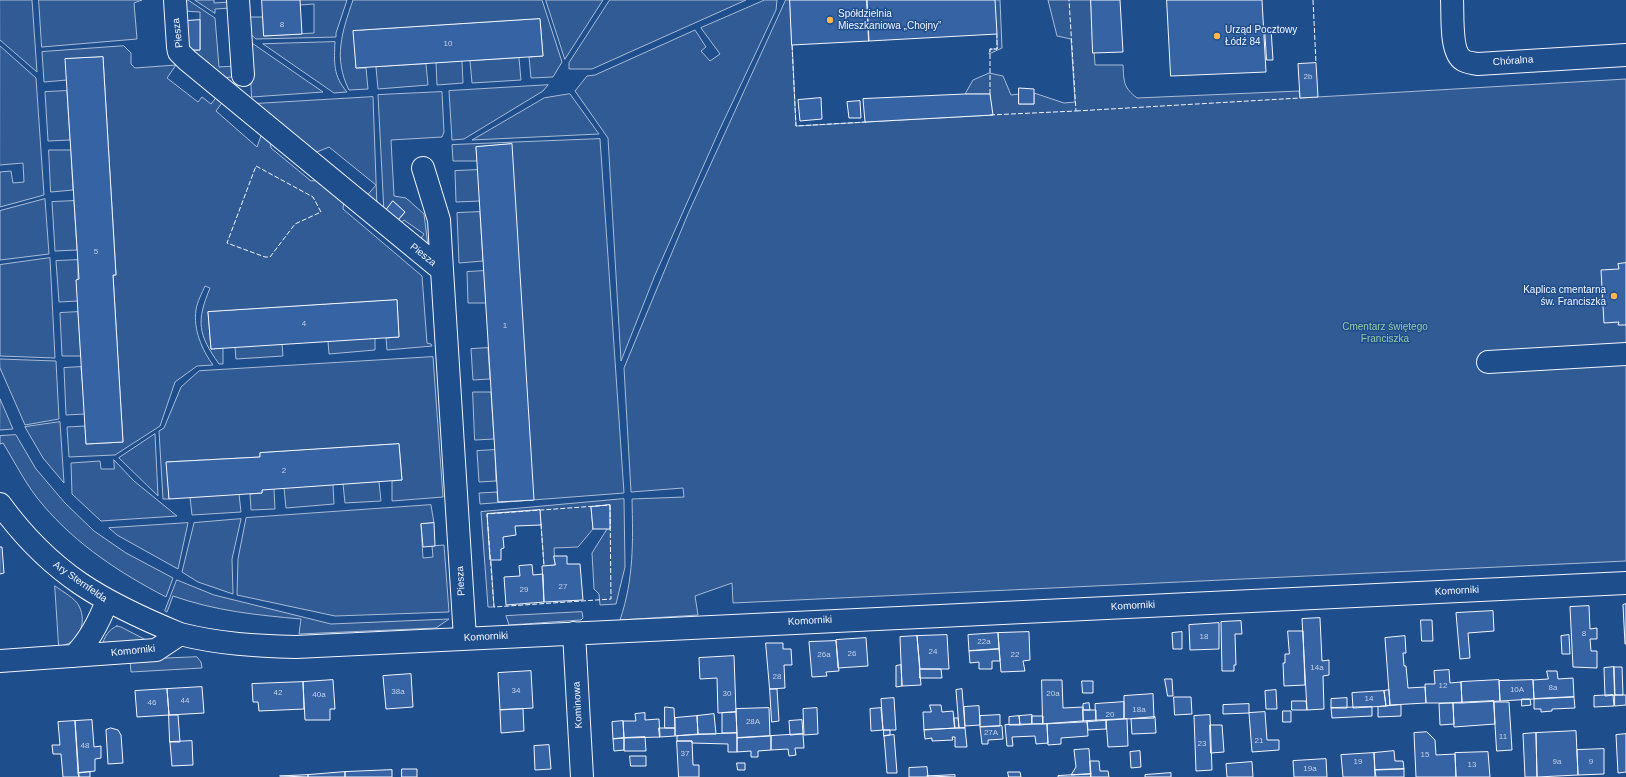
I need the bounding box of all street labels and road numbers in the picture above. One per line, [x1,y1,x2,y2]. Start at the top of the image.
street label: Piesza [170,17,186,49]
street label: Chóralna [1492,54,1534,68]
street label: Piesza [408,241,438,269]
street label: Ary Sternfelda [51,559,109,605]
street label: Piesza [454,566,468,596]
street label: Komorniki [1434,584,1480,598]
street label: Komorniki [1110,599,1156,613]
street label: Komorniki [787,614,833,628]
street label: Komorniki [463,630,509,644]
street label: Komorniki [110,643,156,659]
street label: Kominowa [571,681,585,729]

